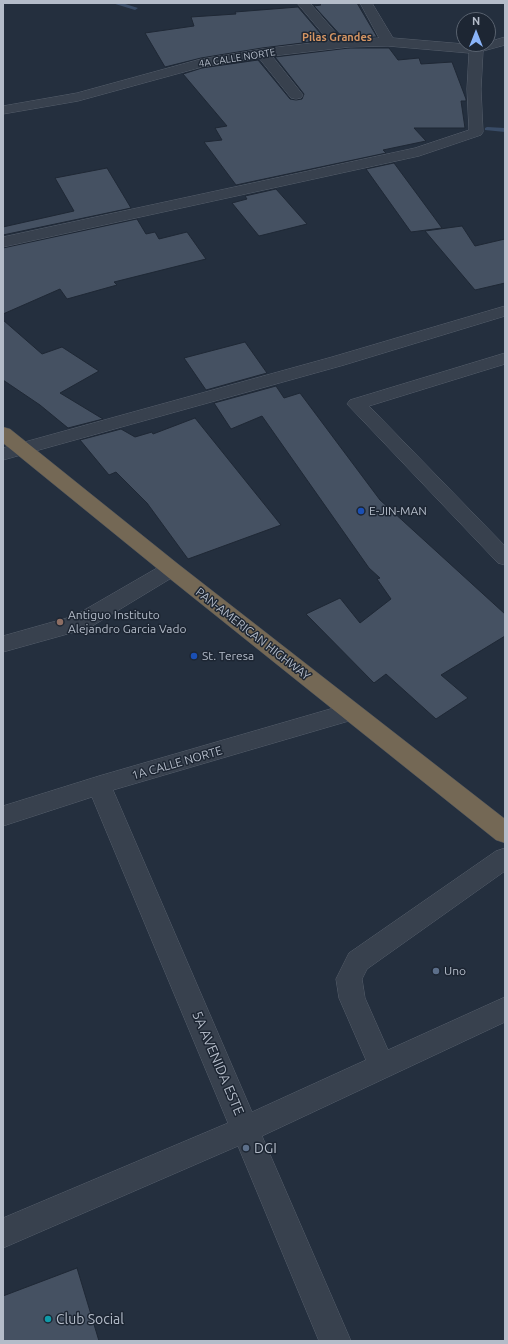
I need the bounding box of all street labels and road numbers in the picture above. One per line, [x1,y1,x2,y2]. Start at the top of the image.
street label: 4A CALLE NORTE [198,46,276,70]
street label: PAN-AMERICAN HIGHWAY [193,585,313,683]
street label: 1A CALLE NORTE [130,743,224,783]
street label: 5A AVENIDA ESTE [188,1008,248,1118]

